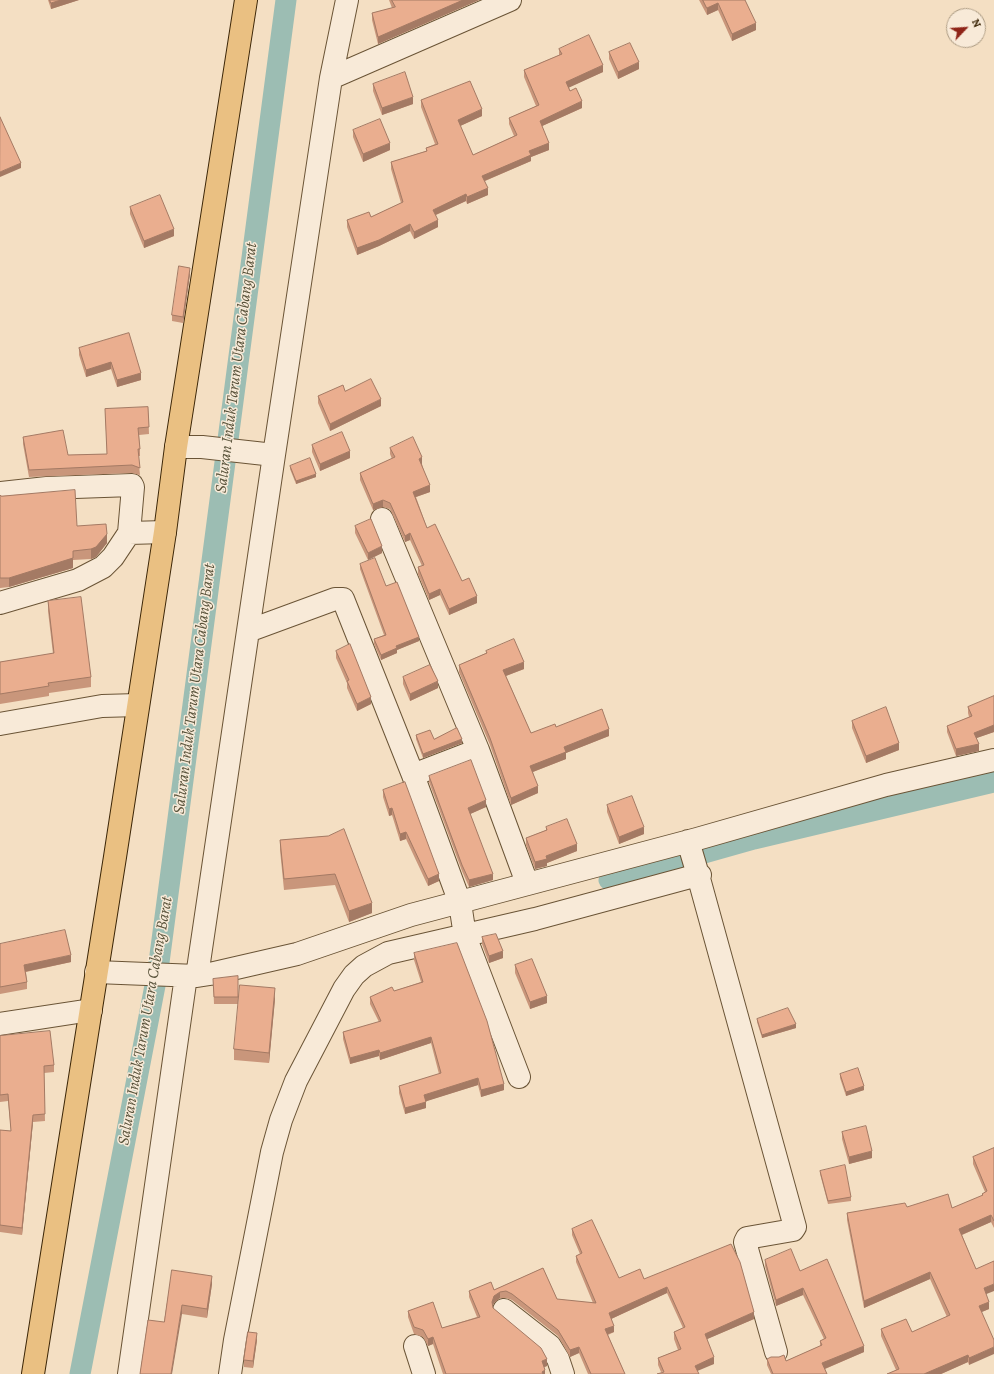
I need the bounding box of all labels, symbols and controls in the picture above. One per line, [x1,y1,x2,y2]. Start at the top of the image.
north arrow [946,8,986,48]
text: N [968,16,985,30]
water label: Saluran Induk Tarum Utara Cabang Barat [212,242,262,494]
water label: Saluran Induk Tarum Utara Cabang Barat [170,563,220,815]
water label: Saluran Induk Tarum Utara Cabang Barat [115,895,177,1147]

